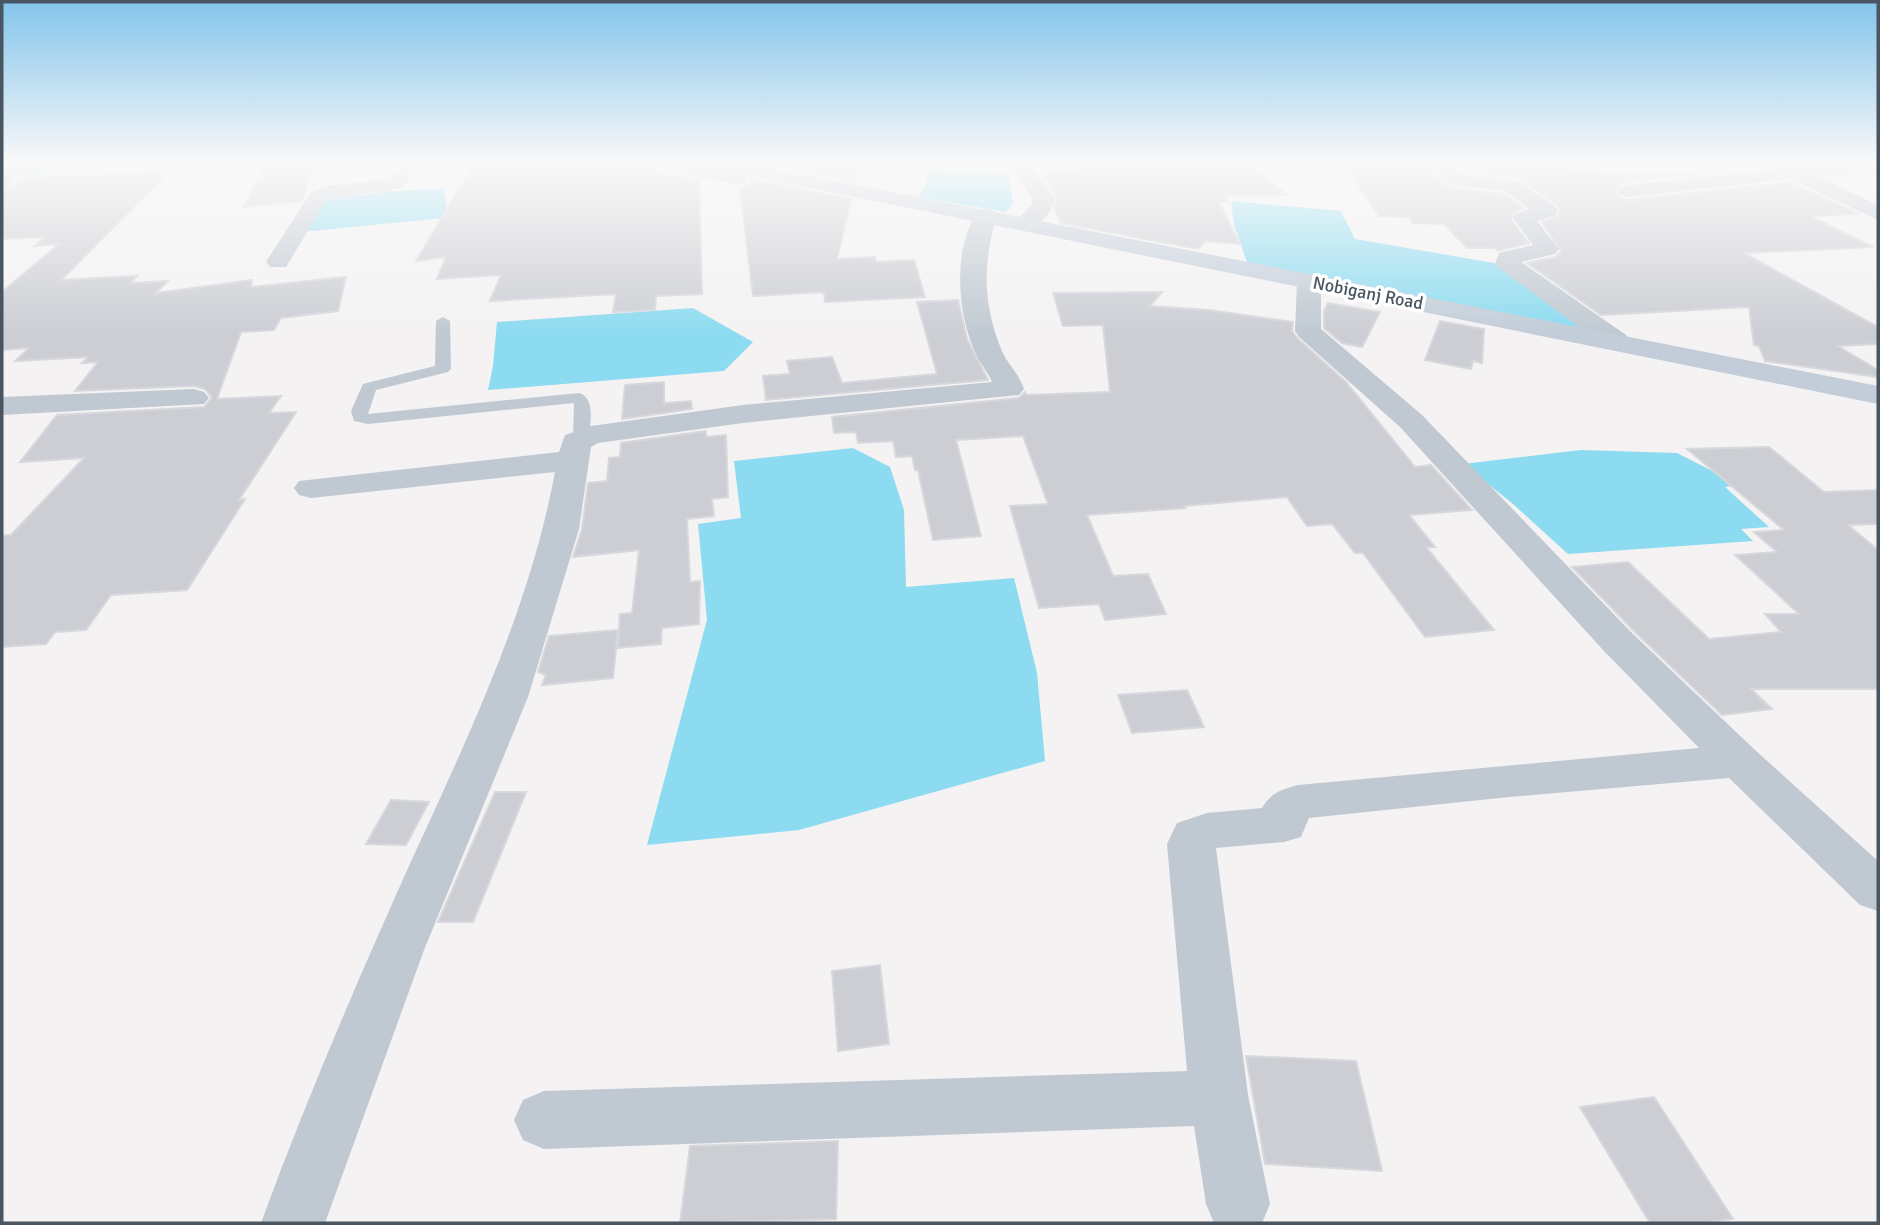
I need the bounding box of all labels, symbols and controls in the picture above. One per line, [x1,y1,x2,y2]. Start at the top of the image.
street label: Nobiganj Road [1311,272,1425,314]

